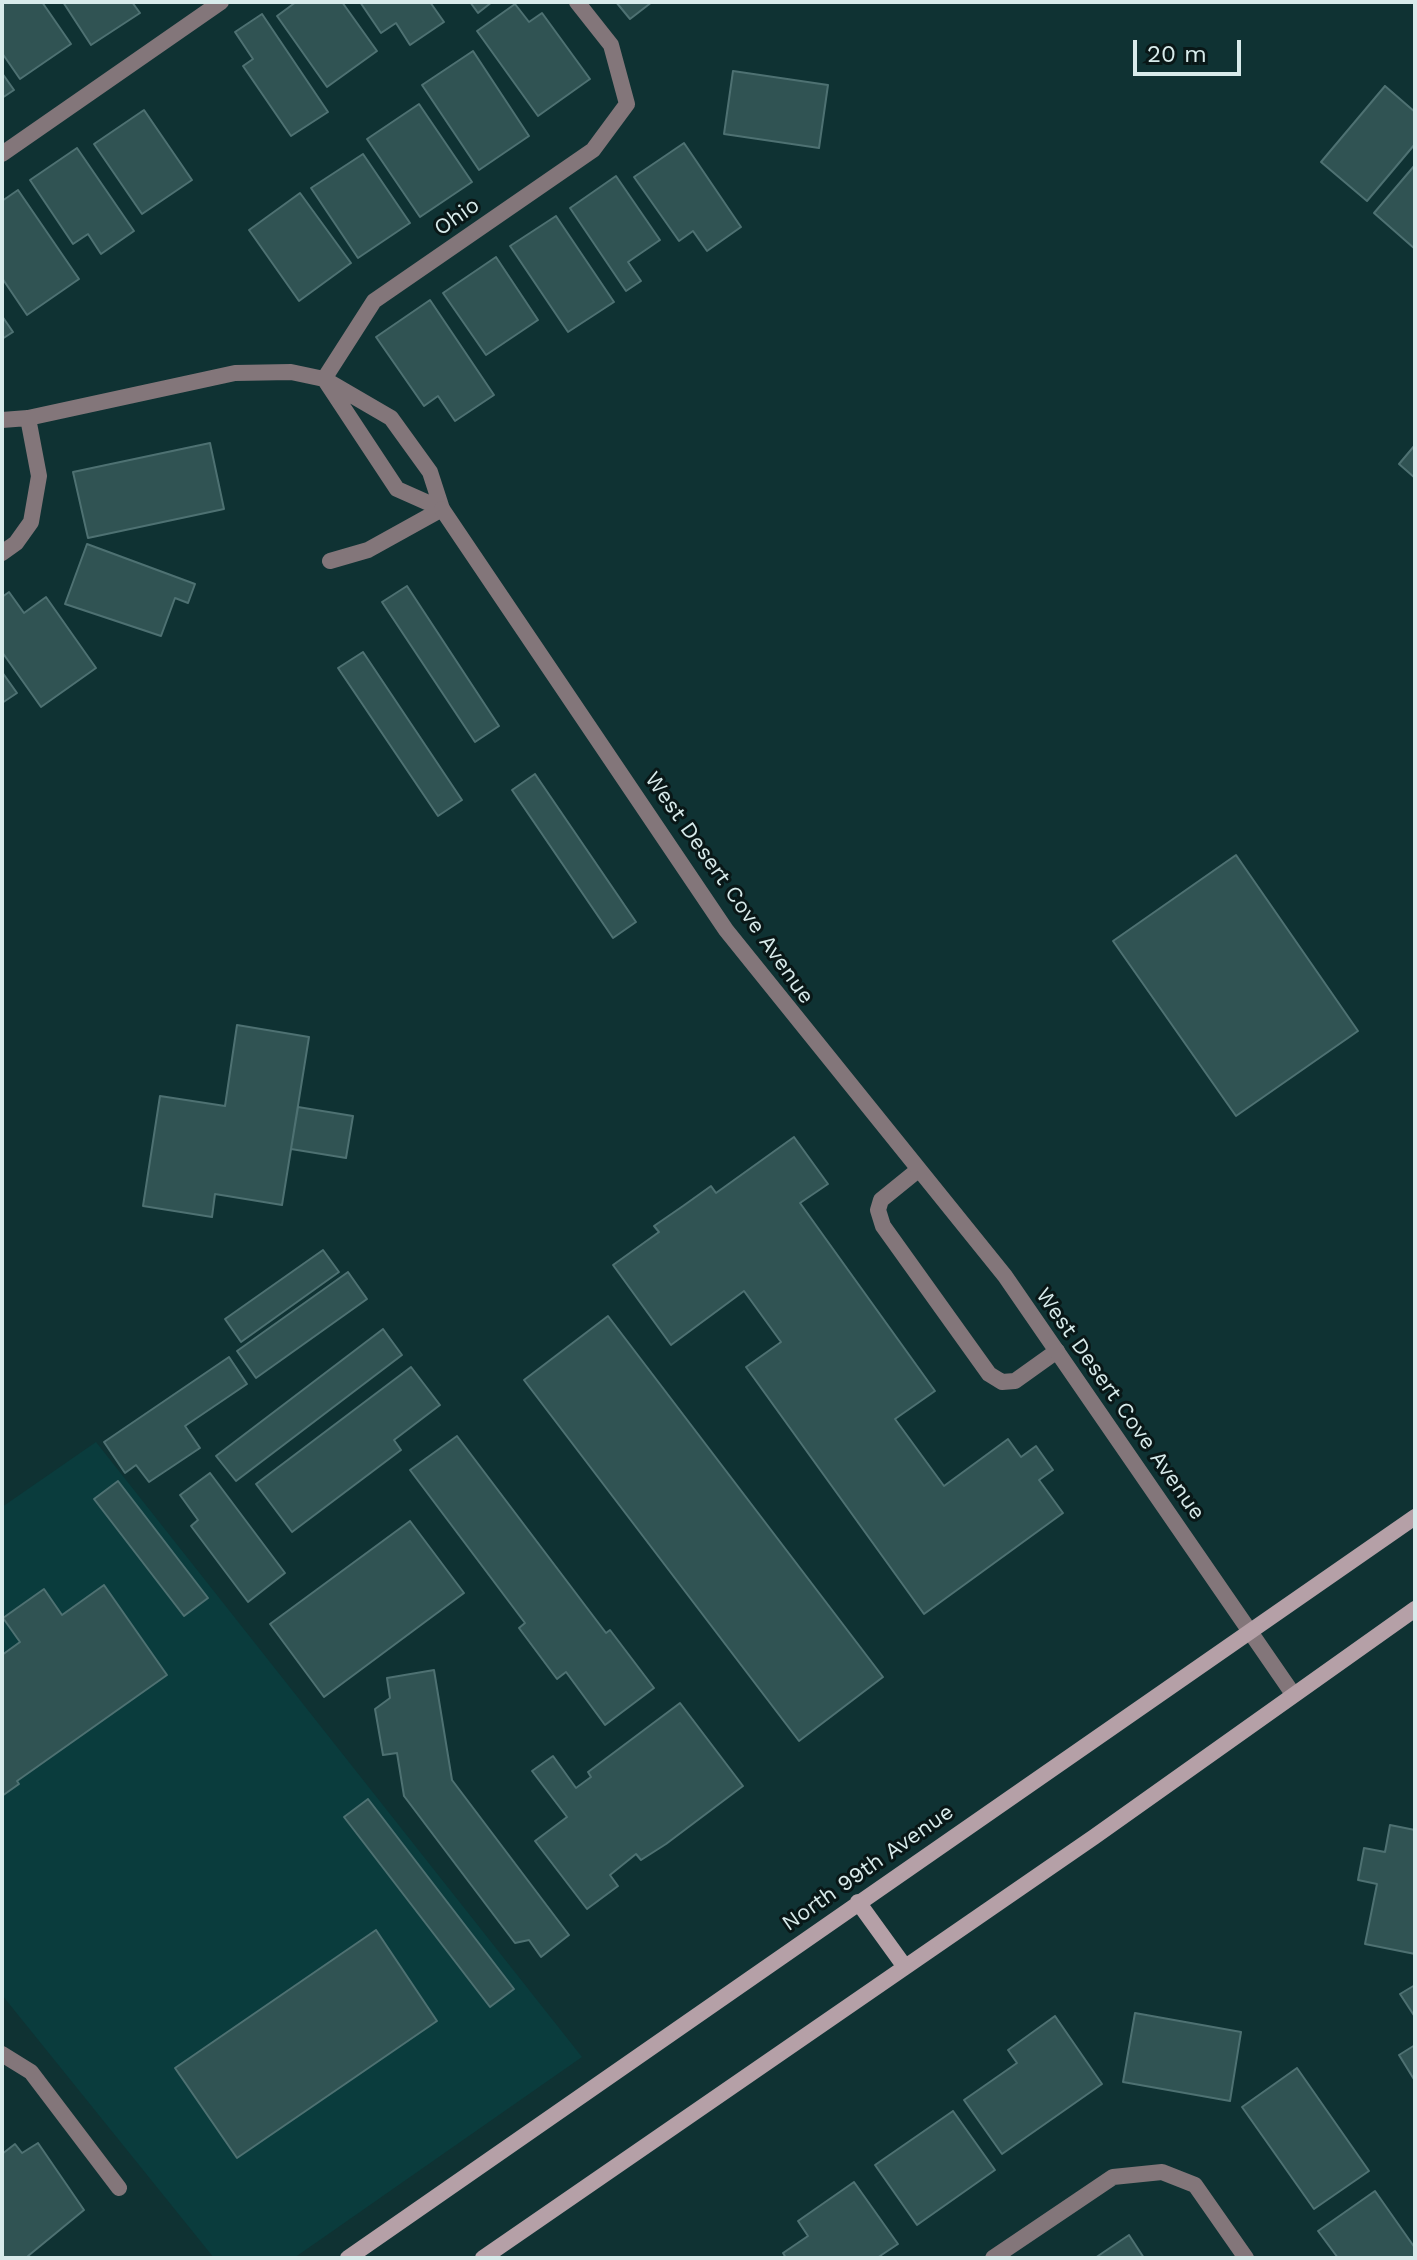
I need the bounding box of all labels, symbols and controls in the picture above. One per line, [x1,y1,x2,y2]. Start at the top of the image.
scale bar [1137,24,1245,74]
text: 20 m [1147,40,1207,68]
street label: Ohio [429,192,485,242]
street label: West Desert Cove Avenue [639,767,819,1009]
street label: West Desert Cove Avenue [1030,1283,1210,1525]
street label: North 99th Avenue [777,1799,959,1937]

